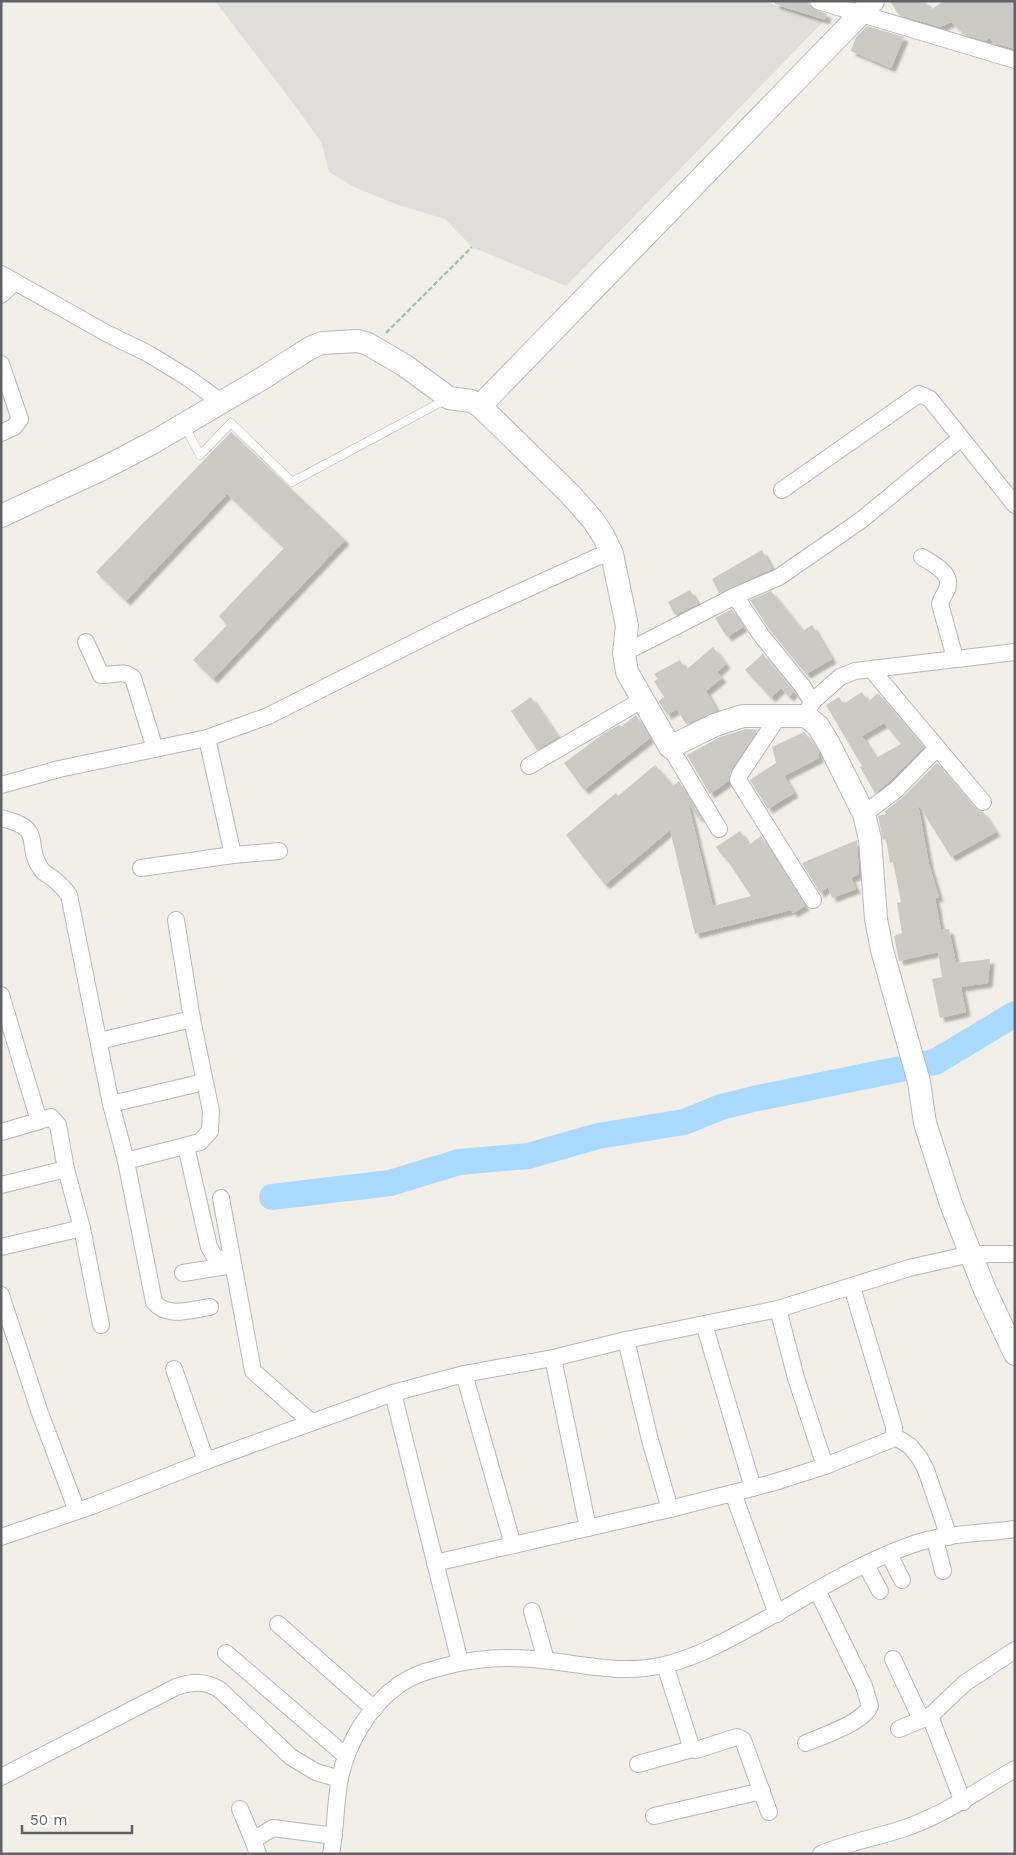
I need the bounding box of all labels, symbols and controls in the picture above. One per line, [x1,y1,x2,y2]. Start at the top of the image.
scale bar [22,1802,132,1834]
text: 50 m [30,1811,67,1829]

